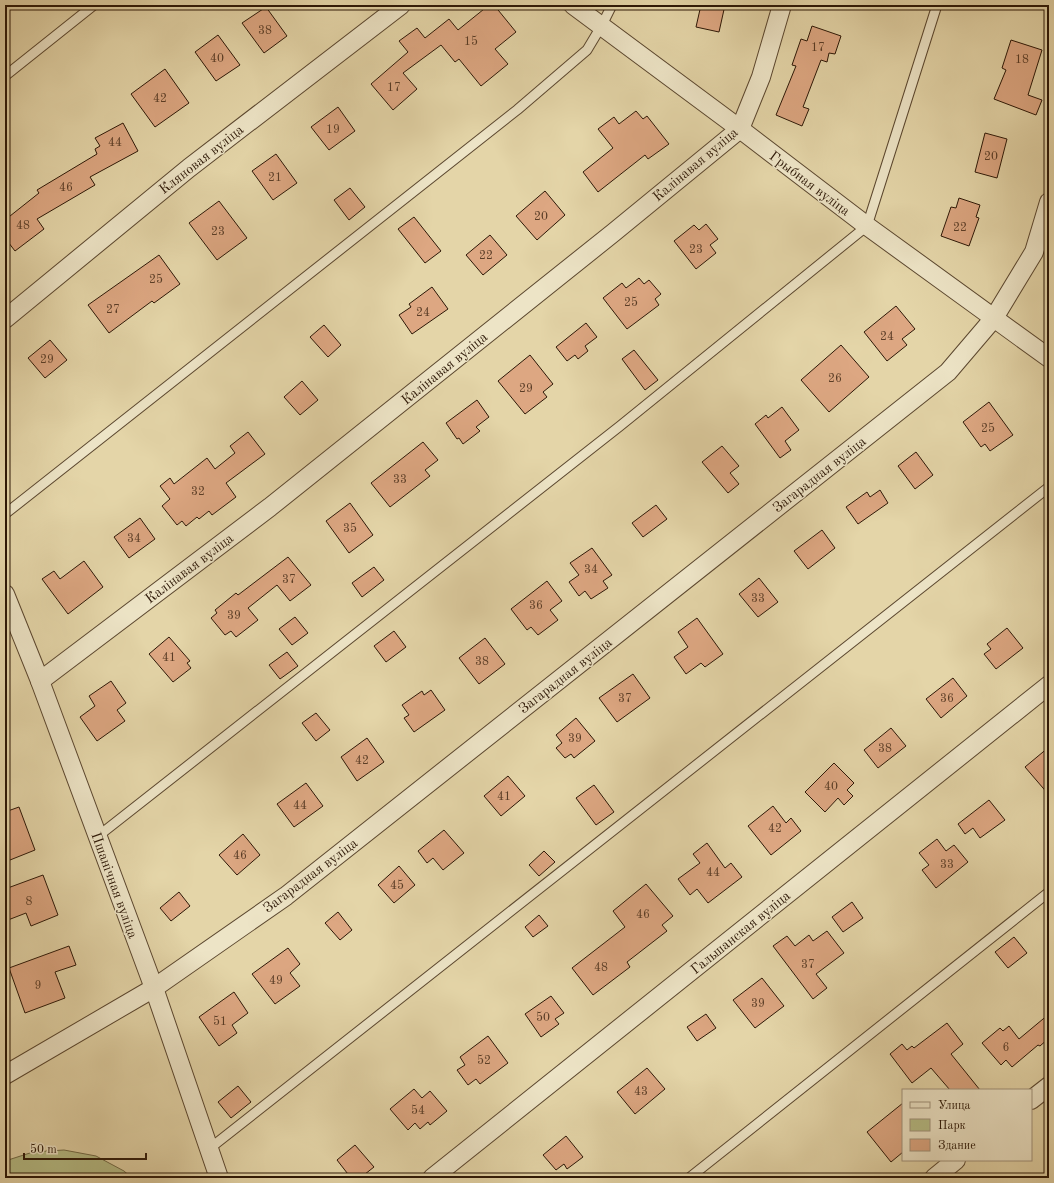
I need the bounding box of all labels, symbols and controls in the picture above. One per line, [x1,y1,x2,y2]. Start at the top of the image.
house number: 38 [258,25,272,37]
house number: 15 [464,35,478,48]
house number: 17 [811,42,825,54]
house number: 40 [210,53,224,65]
house number: 18 [1015,54,1029,66]
house number: 17 [387,82,401,94]
house number: 42 [153,93,167,105]
street label: Кляновая вуліца [157,123,246,197]
house number: 19 [326,124,340,136]
street label: Калінавая вуліца [650,125,741,204]
house number: 44 [108,137,122,149]
street label: Грыбная вуліца [766,149,852,219]
house number: 20 [984,151,998,163]
house number: 21 [268,172,282,184]
house number: 46 [59,182,73,194]
house number: 20 [534,211,548,223]
house number: 48 [16,220,30,232]
house number: 22 [953,222,967,234]
house number: 23 [211,226,225,238]
house number: 23 [689,244,703,256]
house number: 22 [479,250,493,262]
house number: 25 [149,273,163,286]
house number: 25 [624,296,638,309]
house number: 27 [106,304,120,316]
house number: 24 [416,307,430,319]
street label: Калінавая вуліца [399,330,490,408]
house number: 24 [880,331,894,343]
house number: 29 [40,354,54,366]
house number: 26 [828,373,842,385]
house number: 29 [519,383,533,395]
house number: 25 [981,422,995,435]
street label: Загарадная вуліца [770,434,869,515]
house number: 33 [393,474,407,486]
house number: 32 [191,486,205,498]
house number: 35 [343,522,357,535]
street label: Калінавая вуліца [143,531,236,606]
house number: 34 [127,533,141,545]
house number: 34 [584,564,598,576]
house number: 37 [282,574,296,586]
house number: 33 [751,593,765,605]
house number: 36 [529,600,543,612]
house number: 39 [227,610,241,622]
street label: Загарадная вуліца [516,635,615,716]
house number: 41 [162,652,176,664]
house number: 38 [475,656,489,668]
house number: 37 [618,693,632,705]
house number: 36 [940,693,954,705]
house number: 39 [568,733,582,745]
house number: 38 [878,743,892,755]
house number: 42 [355,755,369,767]
house number: 40 [824,781,838,793]
house number: 41 [497,791,511,803]
house number: 44 [293,800,307,812]
house number: 42 [768,823,782,835]
street label: Пшанічная вуліца [88,830,140,940]
street label: Загарадная вуліца [261,836,360,916]
house number: 46 [233,850,247,862]
house number: 33 [940,859,954,871]
house number: 44 [706,867,720,879]
house number: 45 [390,879,404,892]
street label: Гальшанская вуліца [688,888,793,977]
house number: 8 [26,896,33,908]
house number: 46 [636,909,650,921]
house number: 37 [801,959,815,971]
house number: 48 [594,962,608,974]
house number: 49 [269,975,283,987]
house number: 9 [35,980,41,992]
house number: 39 [751,998,765,1010]
house number: 50 [536,1011,550,1024]
house number: 51 [213,1015,227,1028]
house number: 6 [1003,1042,1010,1054]
house number: 52 [477,1054,491,1067]
house number: 43 [634,1086,648,1098]
legend [902,1089,1032,1161]
text: Улица [938,1100,971,1112]
house number: 54 [411,1104,425,1117]
text: Парк [938,1120,966,1132]
scale bar [24,1135,146,1161]
text: Здание [938,1140,976,1152]
text: 50 m [30,1143,57,1156]

